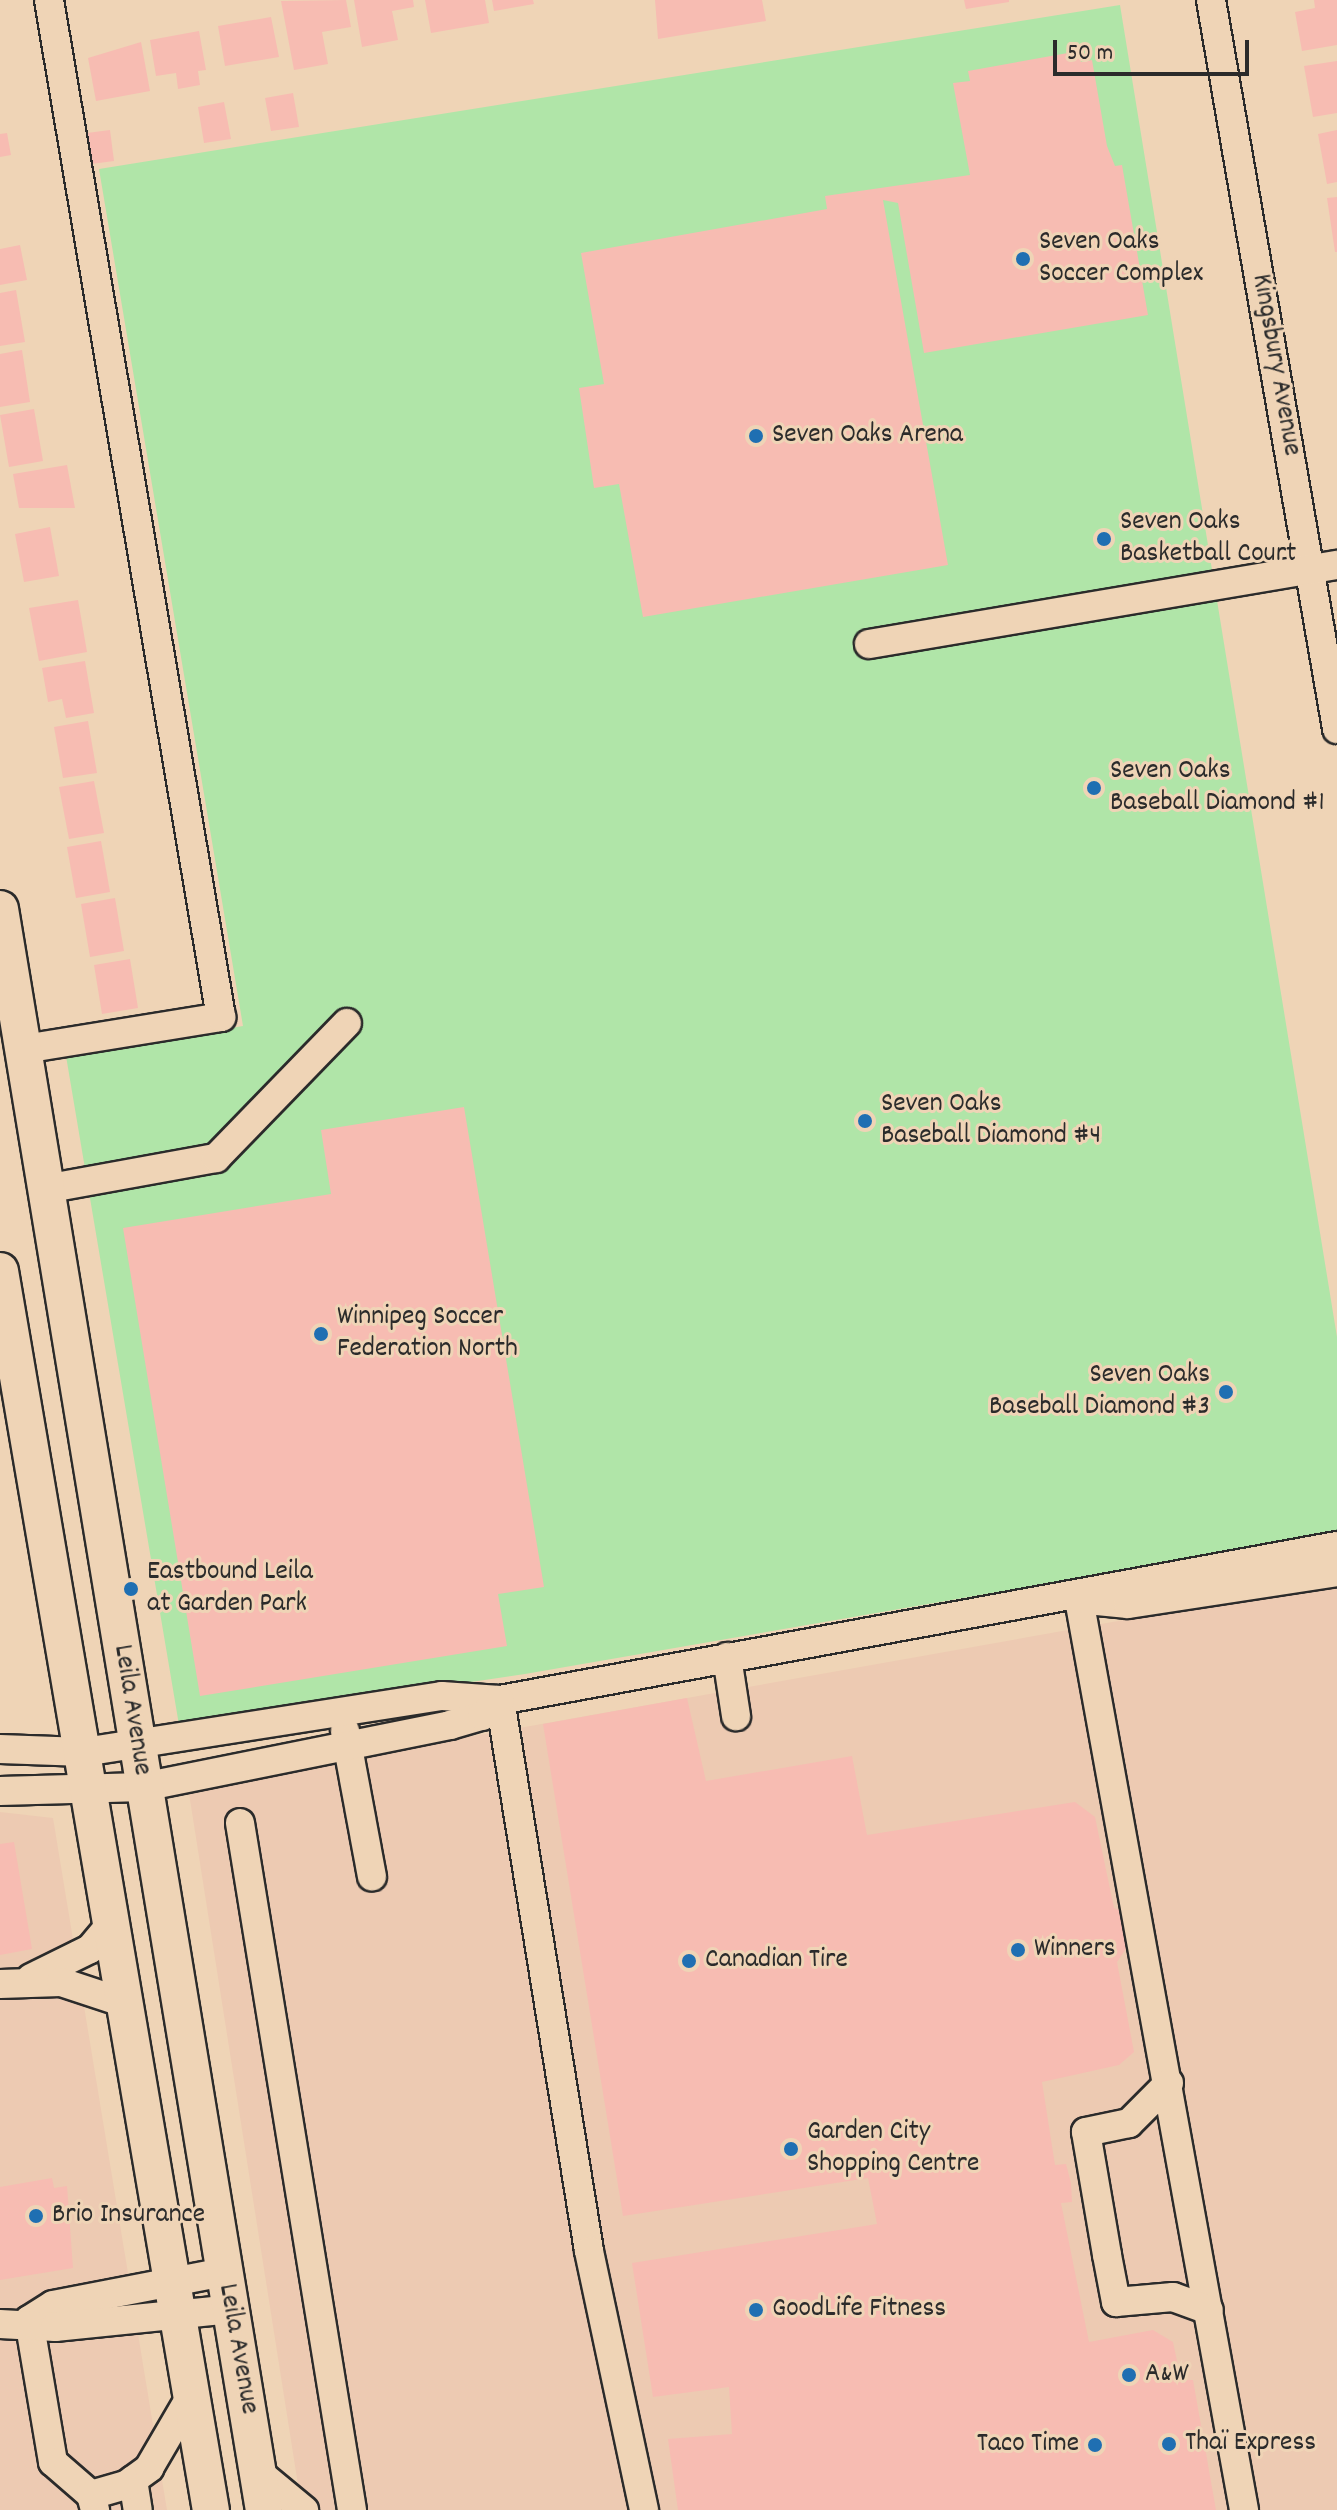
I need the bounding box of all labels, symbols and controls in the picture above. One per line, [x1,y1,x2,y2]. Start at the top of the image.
scale bar [1057,24,1253,74]
text: 50 m [1067,37,1113,71]
place label: Seven Oaks Soccer Complex [1039,226,1203,292]
marker: Seven Oaks Soccer Complex [1014,250,1032,268]
street label: Kingsbury Avenue [1242,271,1308,459]
place label: Seven Oaks Arena [772,419,963,453]
marker: Seven Oaks Arena [747,427,765,445]
place label: Seven Oaks Basketball Court [1120,506,1296,572]
marker: Seven Oaks Basketball Court [1095,530,1113,548]
place label: Seven Oaks Baseball Diamond #1 [1110,755,1325,821]
marker: Seven Oaks Baseball Diamond #1 [1085,779,1103,797]
place label: Seven Oaks Baseball Diamond #4 [881,1088,1101,1154]
marker: Seven Oaks Baseball Diamond #4 [856,1112,874,1130]
place label: Winnipeg Soccer Federation North [337,1301,518,1367]
marker: Winnipeg Soccer Federation North [312,1325,330,1343]
place label: Seven Oaks Baseball Diamond #3 [989,1359,1210,1425]
marker: Seven Oaks Baseball Diamond #3 [1217,1383,1235,1401]
place label: Eastbound Leila at Garden Park [147,1556,313,1622]
marker: Eastbound Leila at Garden Park [122,1580,140,1598]
street label: Leila Avenue [104,1642,158,1778]
place label: Winners [1034,1933,1116,1967]
marker: Winners [1009,1941,1027,1959]
place label: Canadian Tire [705,1944,848,1978]
marker: Canadian Tire [680,1952,698,1970]
place label: Garden City Shopping Centre [807,2116,979,2182]
marker: Garden City Shopping Centre [782,2140,800,2158]
place label: Brio Insurance [52,2199,205,2233]
marker: Brio Insurance [27,2207,45,2225]
street label: Leila Avenue [209,2281,265,2417]
place label: GoodLife Fitness [772,2293,946,2327]
marker: GoodLife Fitness [747,2301,765,2319]
place label: A&W [1145,2358,1189,2392]
marker: A&W [1120,2366,1138,2384]
place label: Thaï Express [1185,2427,1316,2461]
place label: Taco Time [977,2428,1079,2462]
marker: Thaï Express [1160,2435,1178,2453]
marker: Taco Time [1086,2436,1104,2454]

